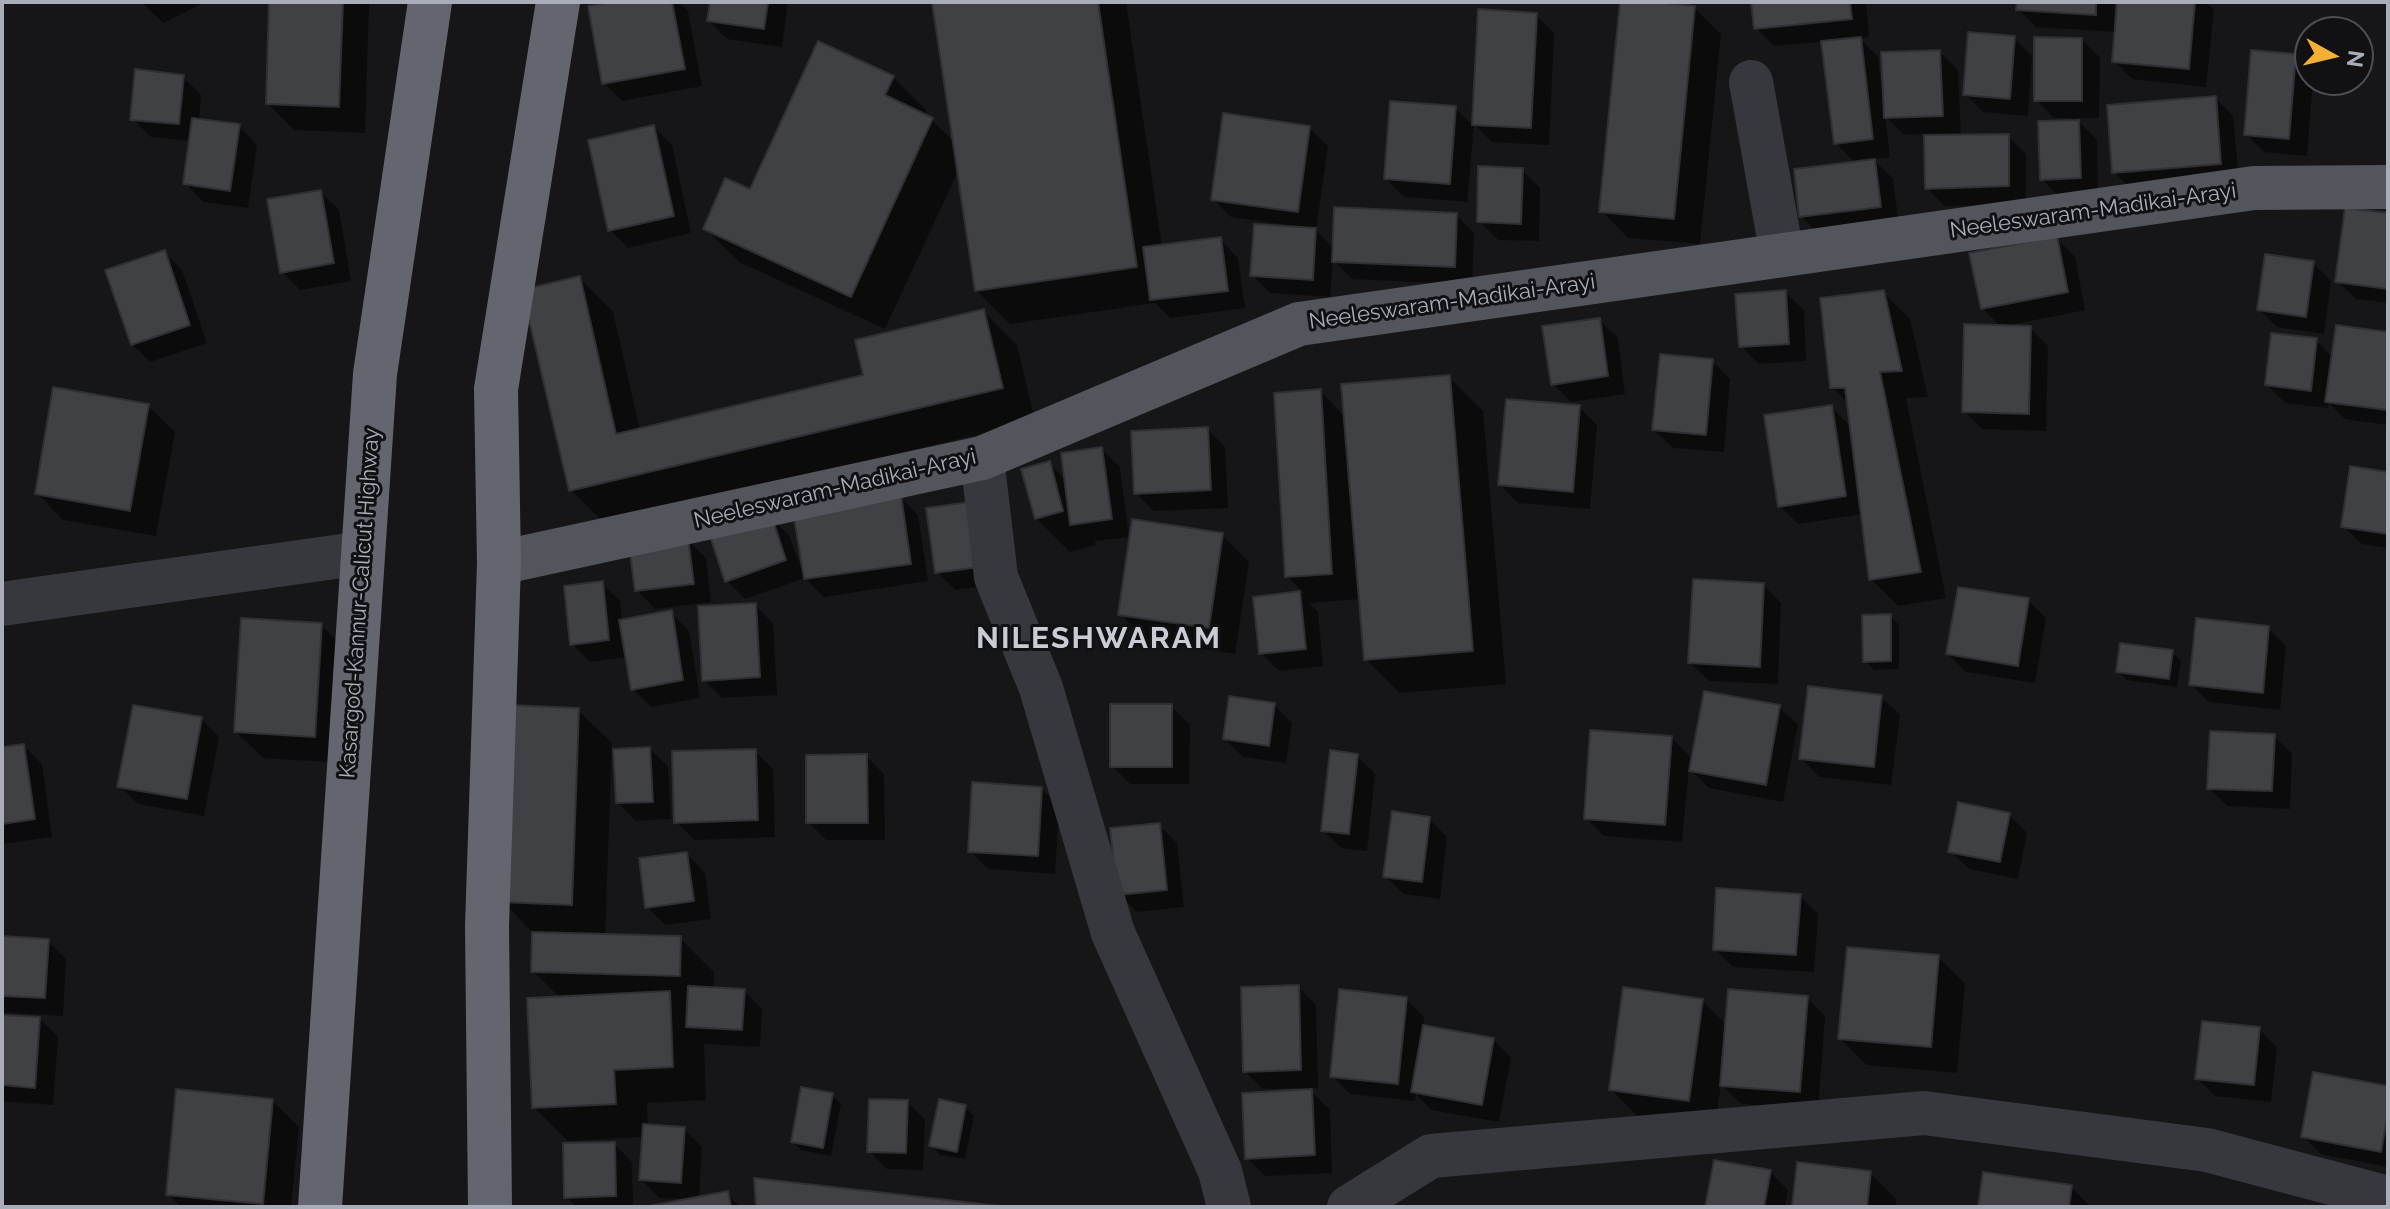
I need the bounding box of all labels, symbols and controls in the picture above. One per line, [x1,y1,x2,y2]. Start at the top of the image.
north arrow [2294,16,2374,96]
text: N [2342,49,2370,69]
street label: Neeleswaram-Madikai-Arayi [1948,178,2238,244]
street label: Neeleswaram-Madikai-Arayi [1307,269,1597,335]
street label: Kasargod-Kannur-Calicut Highway [335,427,385,779]
street label: Neeleswaram-Madikai-Arayi [691,444,979,534]
district label: NILESHWARAM [976,621,1222,657]

